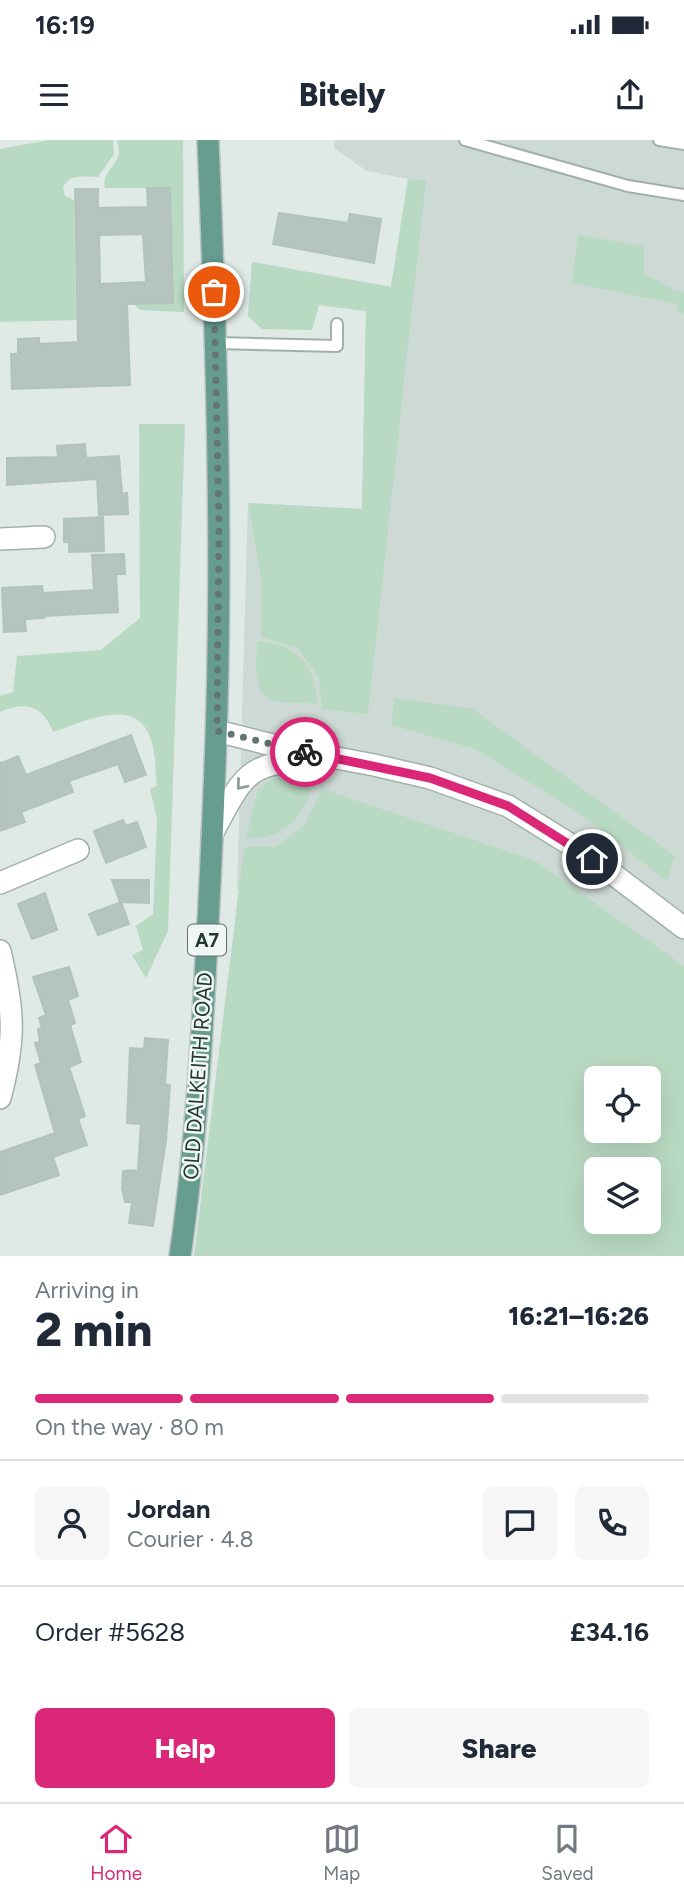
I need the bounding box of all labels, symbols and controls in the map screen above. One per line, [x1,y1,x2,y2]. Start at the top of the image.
text: 16:19 [35,9,95,41]
icon: menu [35,76,73,114]
text: Bitely [299,76,385,114]
icon: share [611,76,649,114]
pin [184,262,244,322]
icon: bag [195,273,233,311]
courier [270,717,340,787]
icon: bike [286,733,324,771]
one-way arrow [237,778,250,790]
pin [562,829,622,889]
icon: home [573,840,611,878]
road number: A7 [188,925,226,956]
street label: OLD DALKEITH ROAD [178,971,217,1181]
map controls [584,1066,661,1234]
button: locate [584,1066,661,1143]
button: layers [584,1157,661,1234]
text: Arriving in [35,1276,139,1304]
text: 16:21–16:26 [508,1300,649,1332]
text: 2 min [35,1302,152,1358]
text: On the way · 80 m [35,1413,224,1441]
button: person [35,1486,109,1560]
button: chat [483,1486,557,1560]
button: phone [575,1486,649,1560]
text: Jordan [127,1493,210,1525]
text: Courier · 4.8 [127,1525,254,1553]
text: Order #5628 [35,1616,185,1648]
text: £34.16 [570,1616,649,1648]
button: Help [35,1708,335,1788]
button: Share [349,1708,649,1788]
tab: Home [90,1820,142,1885]
tab: Map [323,1820,361,1885]
tab: Saved [541,1820,594,1885]

